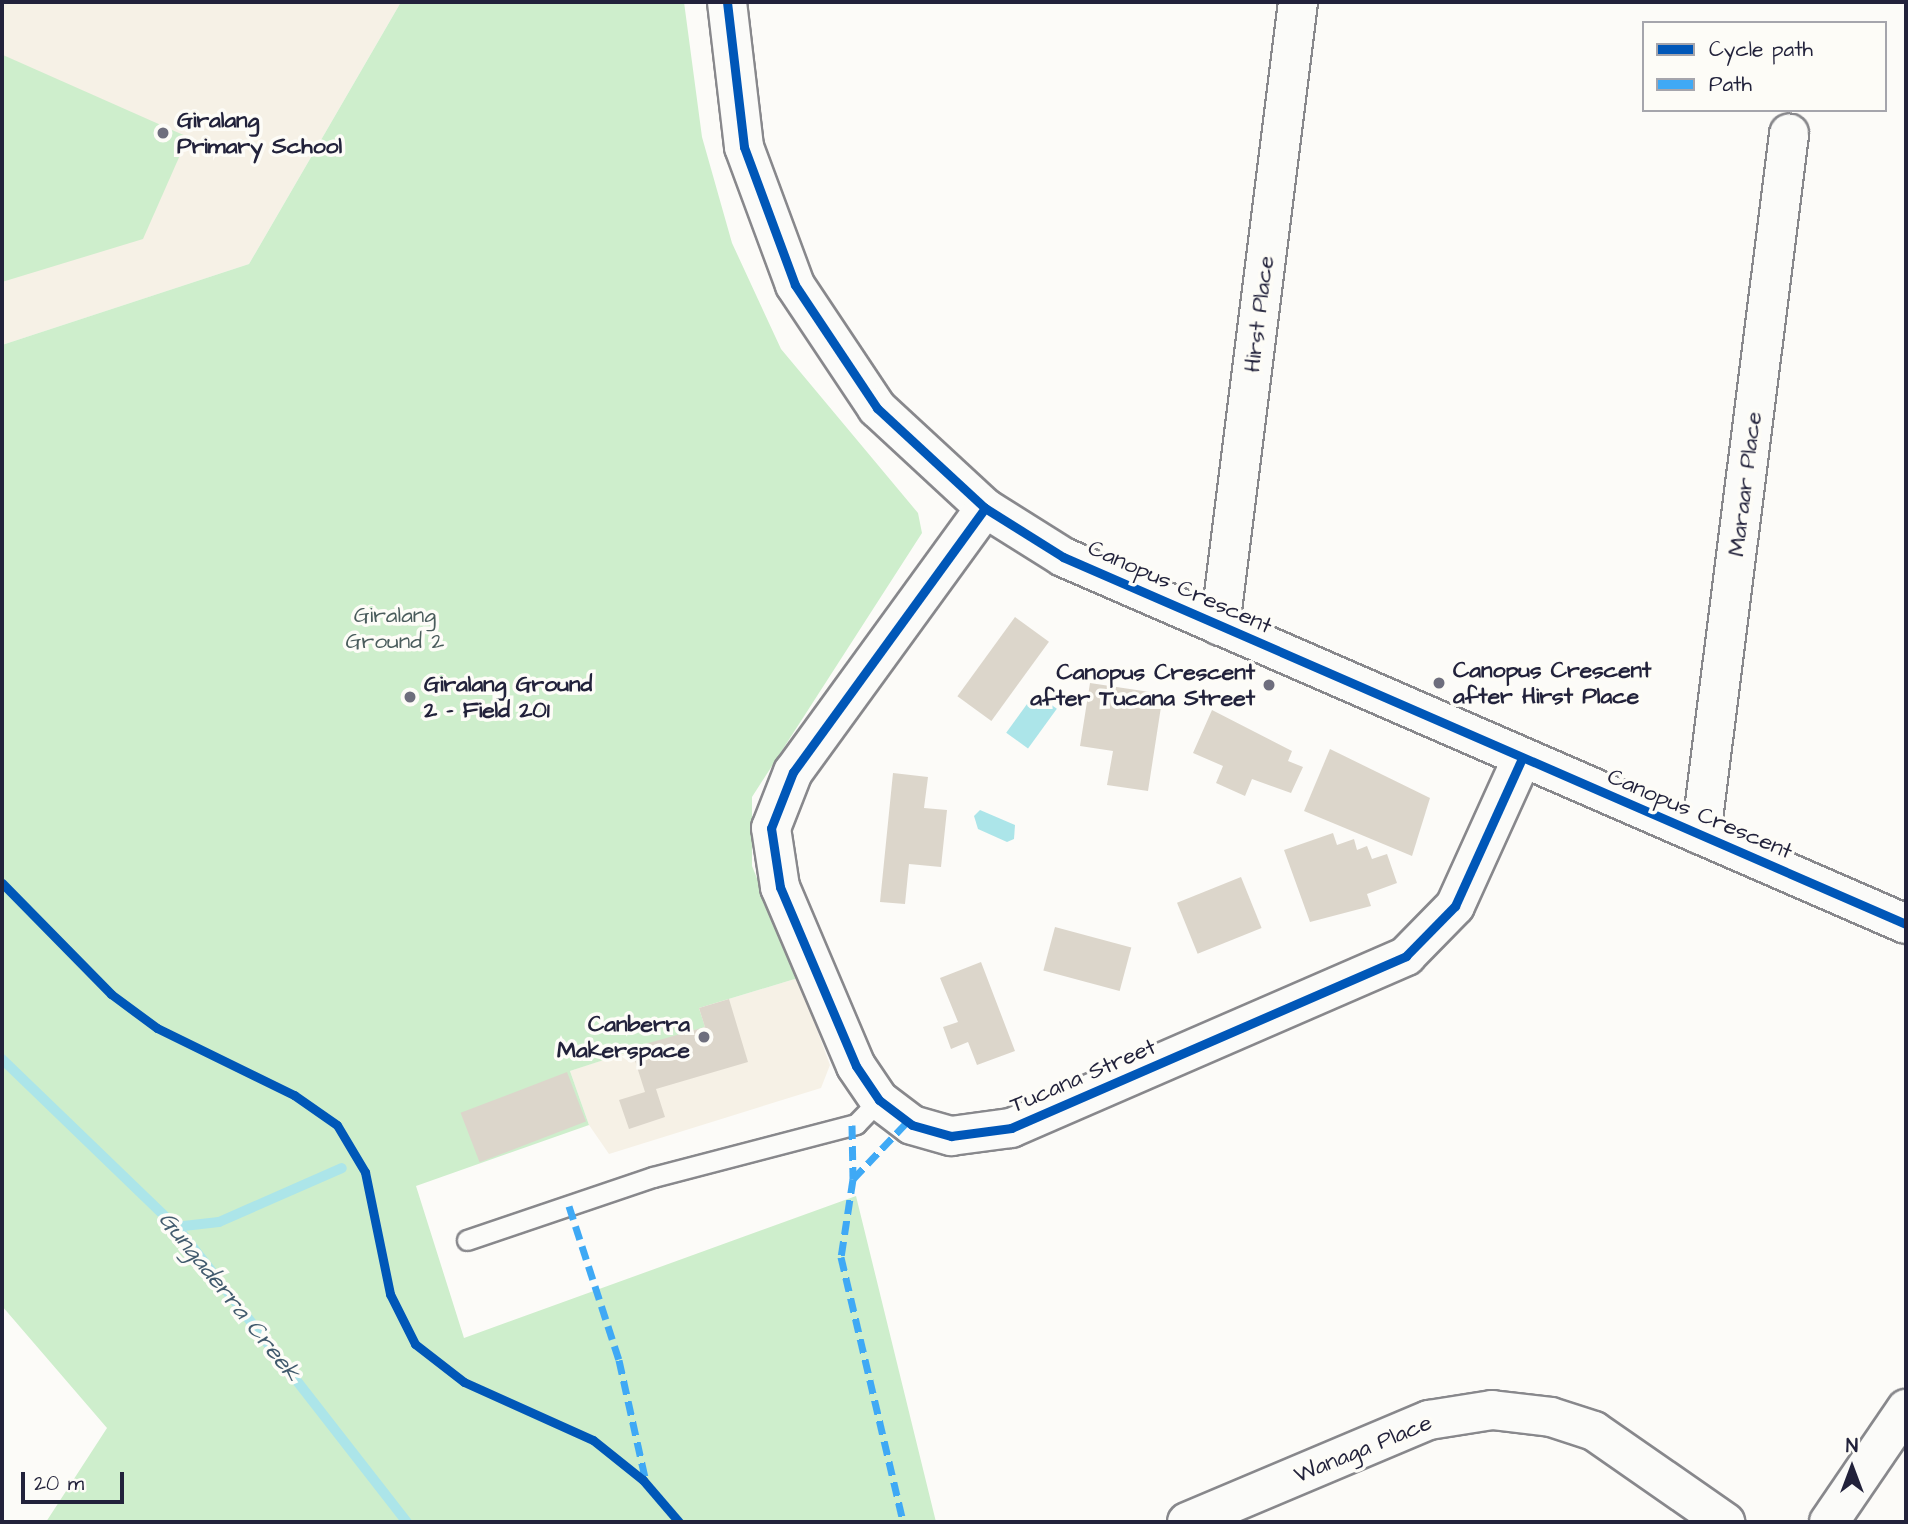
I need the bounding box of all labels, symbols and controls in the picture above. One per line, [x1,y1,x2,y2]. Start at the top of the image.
legend [1642,21,1887,112]
text: Cycle path [1709,35,1813,64]
text: Path [1709,70,1752,99]
place label: Giralang Primary School [177,106,342,160]
marker: Giralang Primary School [155,125,171,141]
street label: Hirst Place [1238,254,1280,374]
street label: Maraar Place [1722,410,1768,558]
street label: Canopus Crescent [1084,534,1276,640]
park label: Giralang Ground 2 [346,601,444,655]
place label: Canopus Crescent after Hirst Place [1453,656,1651,710]
place label: Canopus Crescent after Tucana Street [1030,658,1255,712]
place label: Giralang Ground 2 - Field 201 [424,670,592,724]
marker: Canopus Crescent after Hirst Place [1431,675,1447,691]
marker: Canopus Crescent after Tucana Street [1261,677,1277,693]
marker: Giralang Ground 2 - Field 201 [402,689,418,705]
street label: Canopus Crescent [1603,763,1797,865]
place label: Canberra Makerspace [557,1010,690,1064]
marker: Canberra Makerspace [696,1029,712,1045]
street label: Tucana Street [1006,1033,1160,1119]
water label: Gungaderra Creek [152,1206,306,1388]
street label: Wanaga Place [1290,1409,1436,1489]
north arrow [1817,1433,1887,1503]
text: N [1846,1433,1858,1460]
scale bar [24,1458,128,1502]
text: 20 m [34,1469,84,1498]

